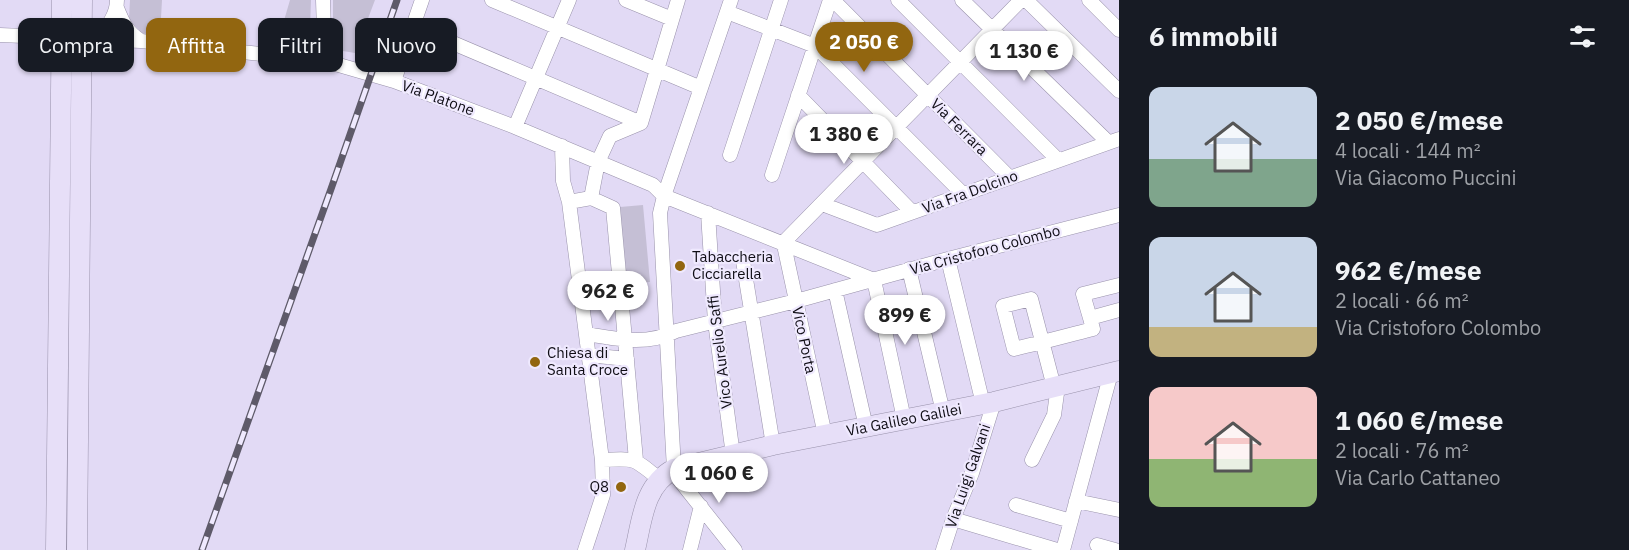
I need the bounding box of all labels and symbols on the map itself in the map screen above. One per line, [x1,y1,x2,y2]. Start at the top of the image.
pin: 2 050 € [809,22,919,73]
pin: 1 130 € [969,31,1079,82]
street label: Via Platone [399,76,477,119]
street label: Via Ferrara [927,94,992,159]
pin: 1 380 € [789,114,899,165]
street label: Via Fra Dolcino [919,165,1020,218]
street label: Via Cristoforo Colombo [908,220,1062,279]
place label: Tabaccheria Cicciarella [692,247,773,283]
marker: Tabaccheria Cicciarella [673,259,687,273]
pin: 962 € [566,271,650,322]
street label: Vico Aurelio Saffi [703,294,736,410]
pin: 899 € [863,295,947,346]
street label: Vico Porta [788,305,821,375]
place label: Chiesa di Santa Croce [547,343,628,379]
marker: Chiesa di Santa Croce [528,355,542,369]
street label: Via Galileo Galilei [845,399,963,440]
street label: Via Luigi Galvani [941,421,994,531]
pin: 1 060 € [664,453,774,504]
place label: Q8 [589,477,609,496]
marker: Q8 [614,480,628,494]

